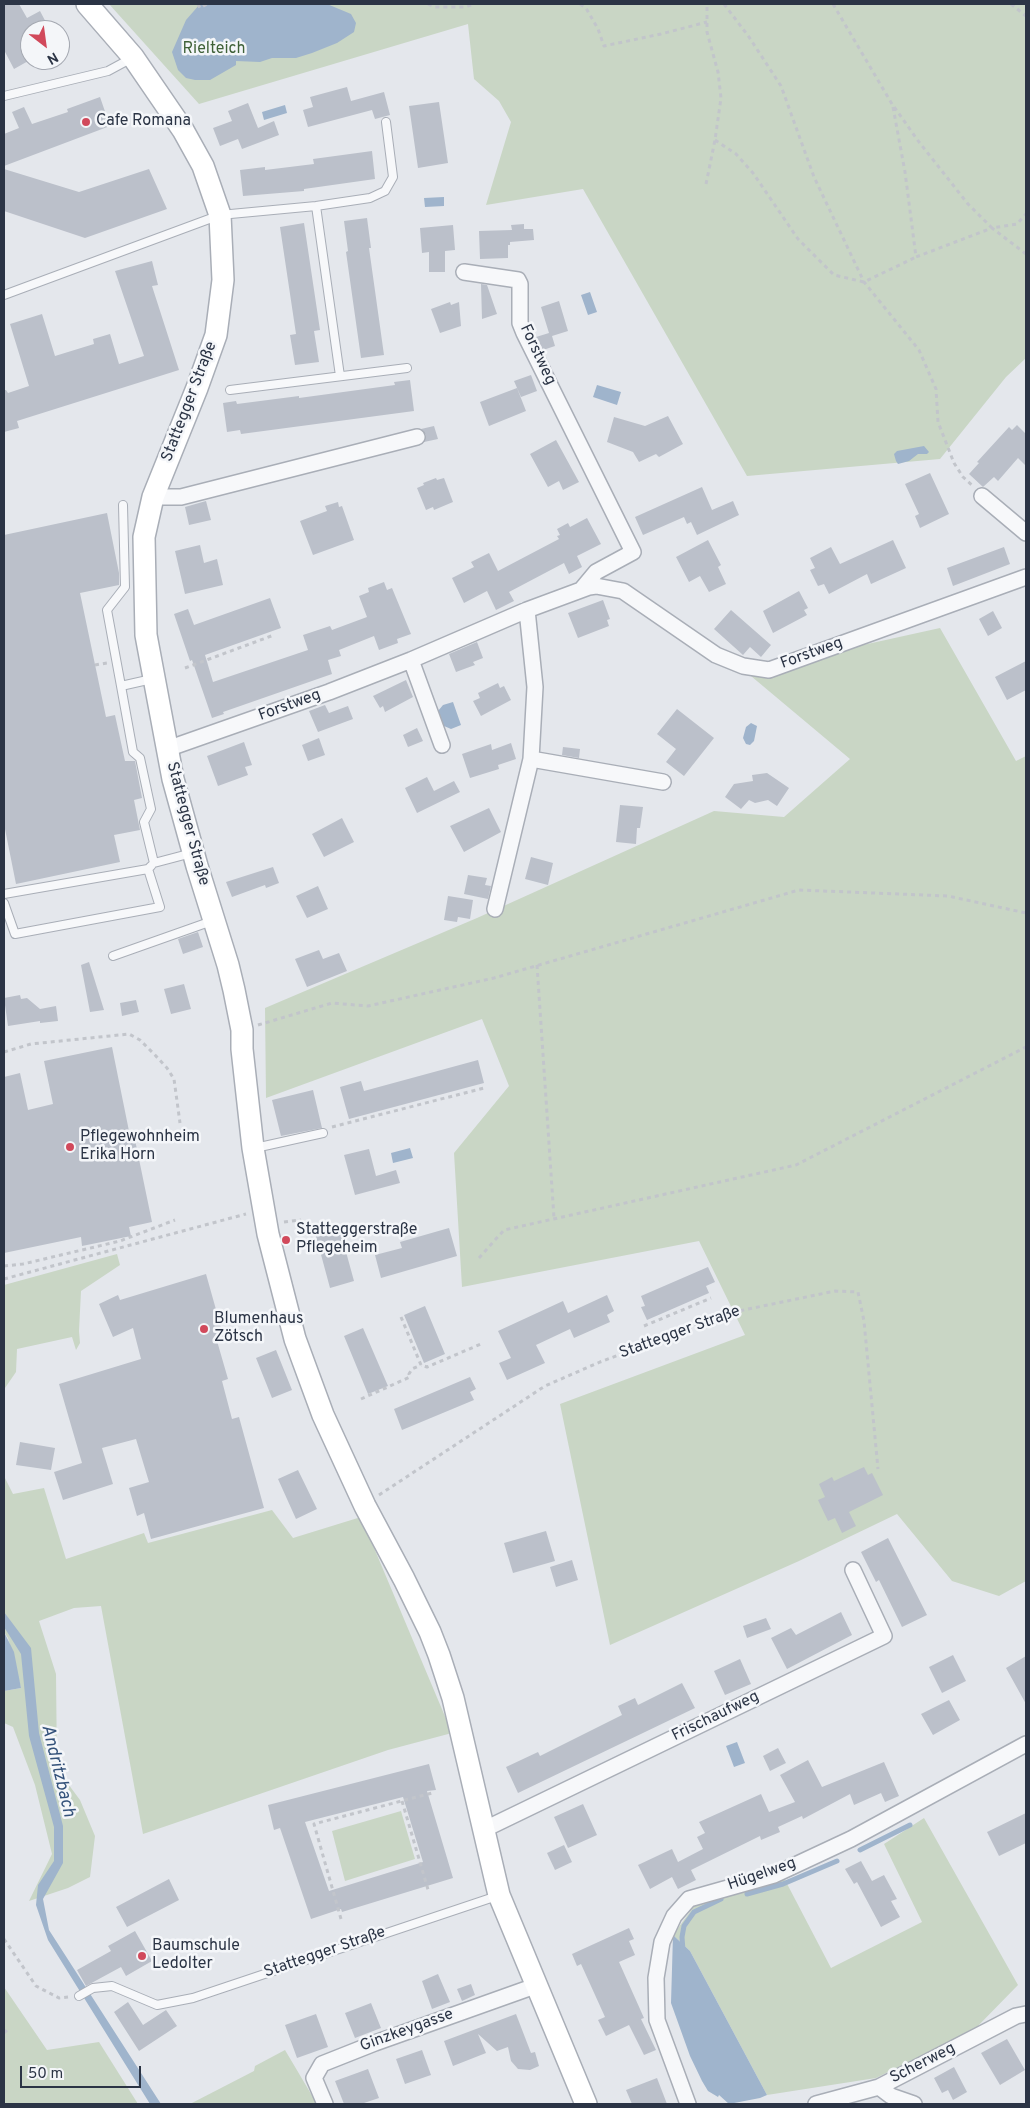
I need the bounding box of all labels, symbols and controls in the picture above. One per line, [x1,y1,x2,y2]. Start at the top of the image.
north arrow [20,20,70,70]
park label: Rielteich [182,40,246,60]
text: N [44,48,61,67]
place label: Cafe Romana [96,112,191,132]
marker: Cafe Romana [80,116,92,128]
street label: Forstweg [515,322,559,388]
street label: Stattegger Straße [158,339,222,465]
street label: Forstweg [778,634,846,674]
street label: Forstweg [256,686,324,726]
street label: Stattegger Straße [161,760,213,888]
place label: Pflegewohnheim Erika Horn [80,1128,200,1166]
marker: Pflegewohnheim Erika Horn [64,1141,76,1153]
place label: Statteggerstraße Pflegeheim [296,1221,417,1259]
marker: Statteggerstraße Pflegeheim [280,1234,292,1246]
street label: Stattegger Straße [617,1302,743,1364]
place label: Blumenhaus Zötsch [214,1310,303,1348]
marker: Blumenhaus Zötsch [198,1323,210,1335]
street label: Frischaufweg [669,1688,763,1746]
water label: Andritzbach [35,1723,79,1819]
street label: Hügelweg [725,1854,799,1896]
street label: Stattegger Straße [262,1923,388,1983]
place label: Baumschule Ledolter [152,1937,240,1975]
marker: Baumschule Ledolter [136,1950,148,1962]
street label: Ginzkeygasse [358,2005,456,2057]
street label: Scherweg [887,2039,959,2089]
scale bar [22,2056,144,2088]
text: 50 m [28,2065,63,2084]

